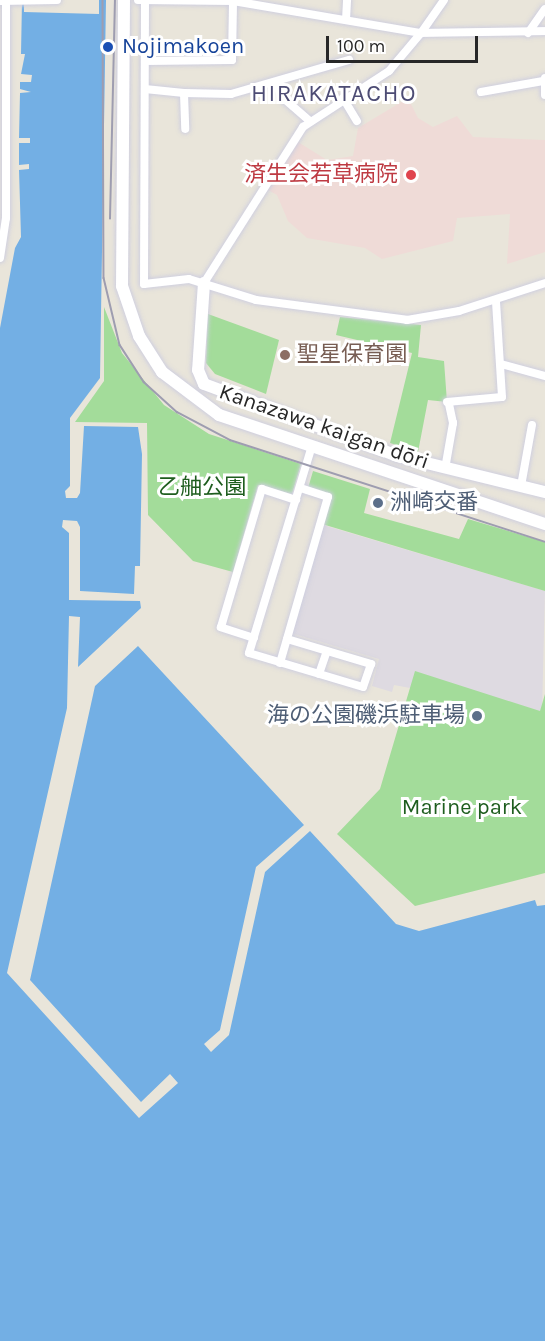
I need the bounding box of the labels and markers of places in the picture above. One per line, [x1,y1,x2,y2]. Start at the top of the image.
place label: Nojimakoen [122,34,244,60]
marker: Nojimakoen [99,38,117,56]
place label: 済生会若草病院 [244,162,398,188]
marker: 済生会若草病院 [402,166,420,184]
place label: 聖星保育園 [297,342,407,368]
marker: 聖星保育園 [278,348,292,362]
place label: 洲崎交番 [390,490,478,516]
marker: 洲崎交番 [371,496,385,510]
place label: 海の公園磯浜駐車場 [267,703,465,729]
marker: 海の公園磯浜駐車場 [470,709,484,723]

